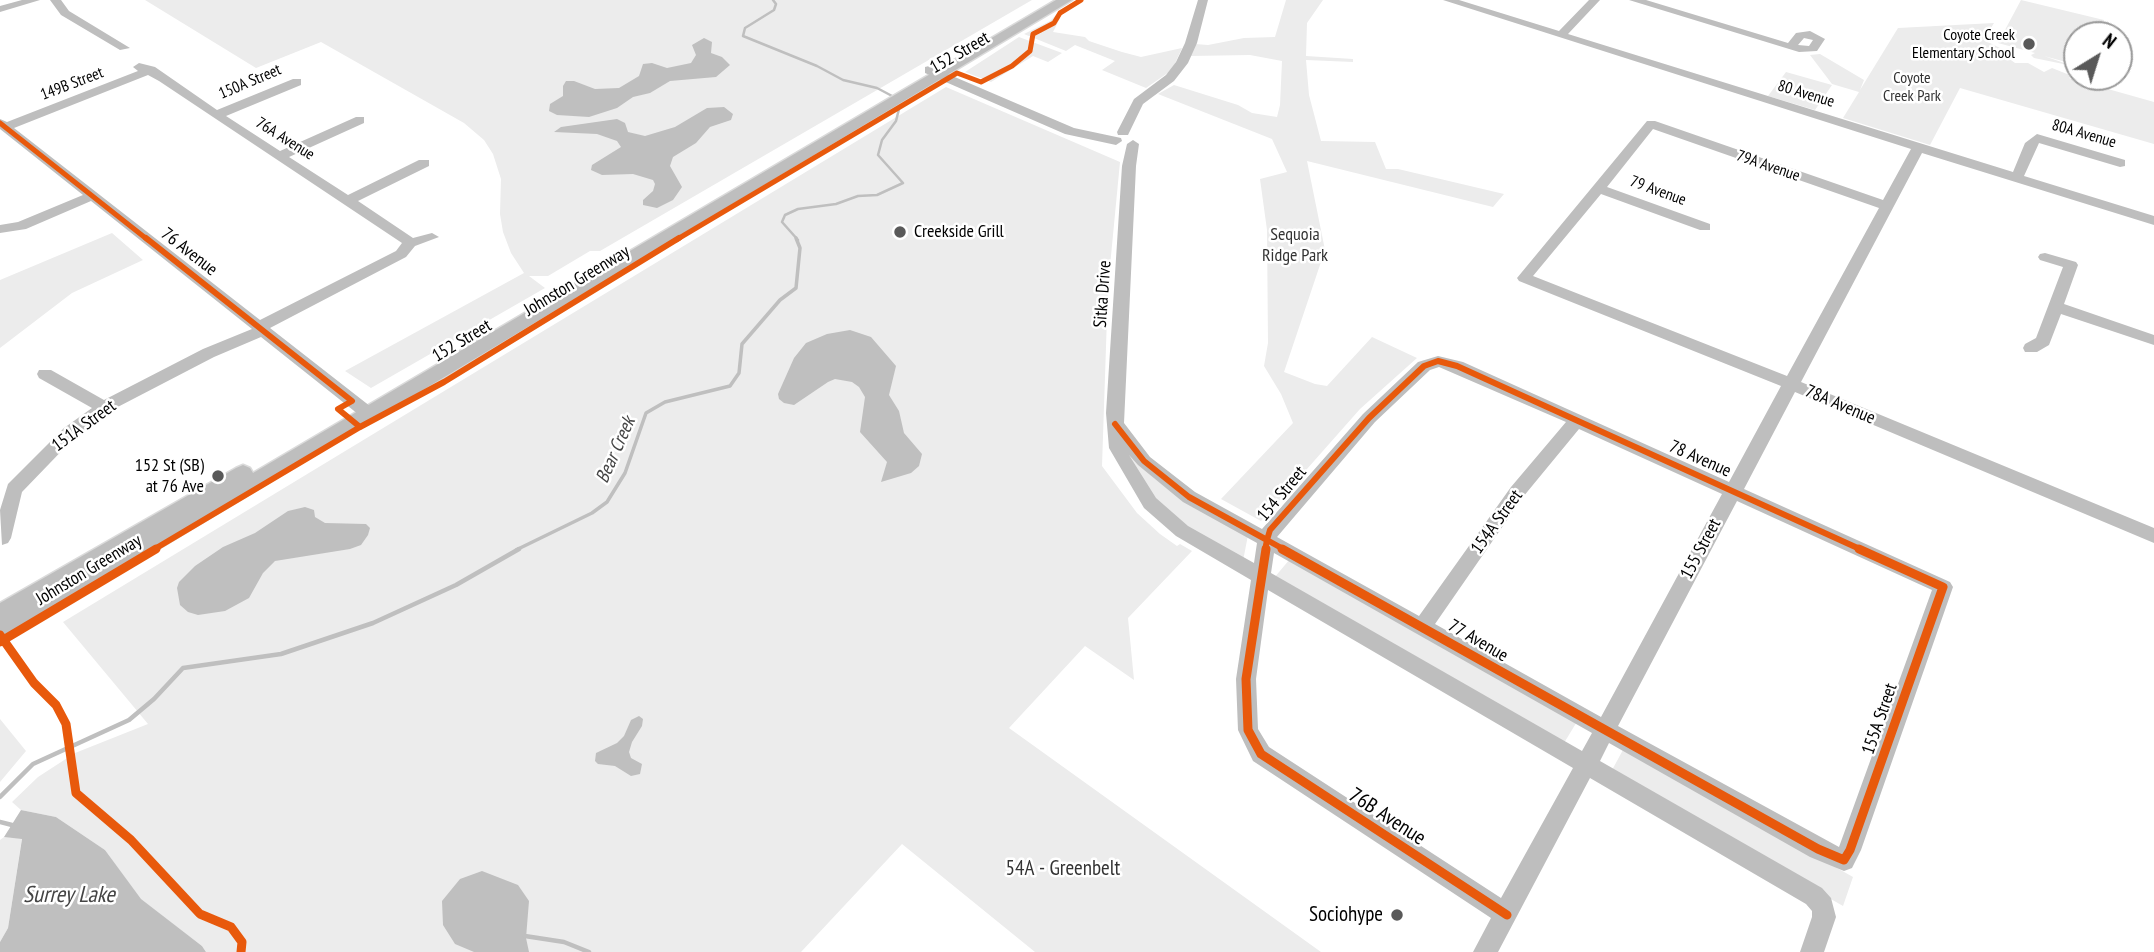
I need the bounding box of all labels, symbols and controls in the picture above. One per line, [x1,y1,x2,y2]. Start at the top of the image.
north arrow [2063,21,2133,91]
place label: Coyote Creek Elementary School [1912,25,2015,63]
street label: 152 Street [926,27,994,79]
text: N [2098,28,2121,54]
marker: Coyote Creek Elementary School [2021,36,2037,52]
street label: 150A Street [216,60,284,104]
street label: 149B Street [38,63,106,105]
park label: Coyote Creek Park [1883,68,1941,106]
street label: 80 Avenue [1775,76,1837,112]
street label: 76A Avenue [252,113,318,165]
street label: 80A Avenue [2050,116,2118,152]
street label: 79A Avenue [1734,146,1802,186]
street label: 79 Avenue [1627,172,1689,210]
place label: Creekside Grill [914,221,1004,243]
street label: 76 Avenue [157,223,221,281]
marker: Creekside Grill [892,224,908,240]
park label: Sequoia Ridge Park [1262,224,1328,266]
street label: Johnston Greenway [520,241,634,321]
street label: Sitka Drive [1090,260,1116,328]
street label: 152 Street [428,315,496,367]
street label: 78A Avenue [1802,381,1878,429]
street label: 151A Street [48,396,120,456]
water label: Bear Creek [591,413,641,487]
street label: 78 Avenue [1666,436,1734,482]
place label: 152 St (SB) at 76 Ave [135,455,204,498]
street label: 154 Street [1253,462,1311,526]
marker: 152 St (SB) at 76 Ave [210,468,226,484]
street label: 154A Street [1467,486,1527,558]
street label: 155 Street [1676,515,1726,583]
street label: Johnston Greenway [32,530,146,610]
street label: 77 Avenue [1444,615,1512,667]
street label: 155A Street [1858,681,1902,757]
street label: 76B Avenue [1344,783,1430,851]
park label: 54A - Greenbelt [1006,856,1120,882]
water label: Surrey Lake [23,881,115,909]
place label: Sociohype [1309,902,1383,928]
marker: Sociohype [1389,907,1405,923]

